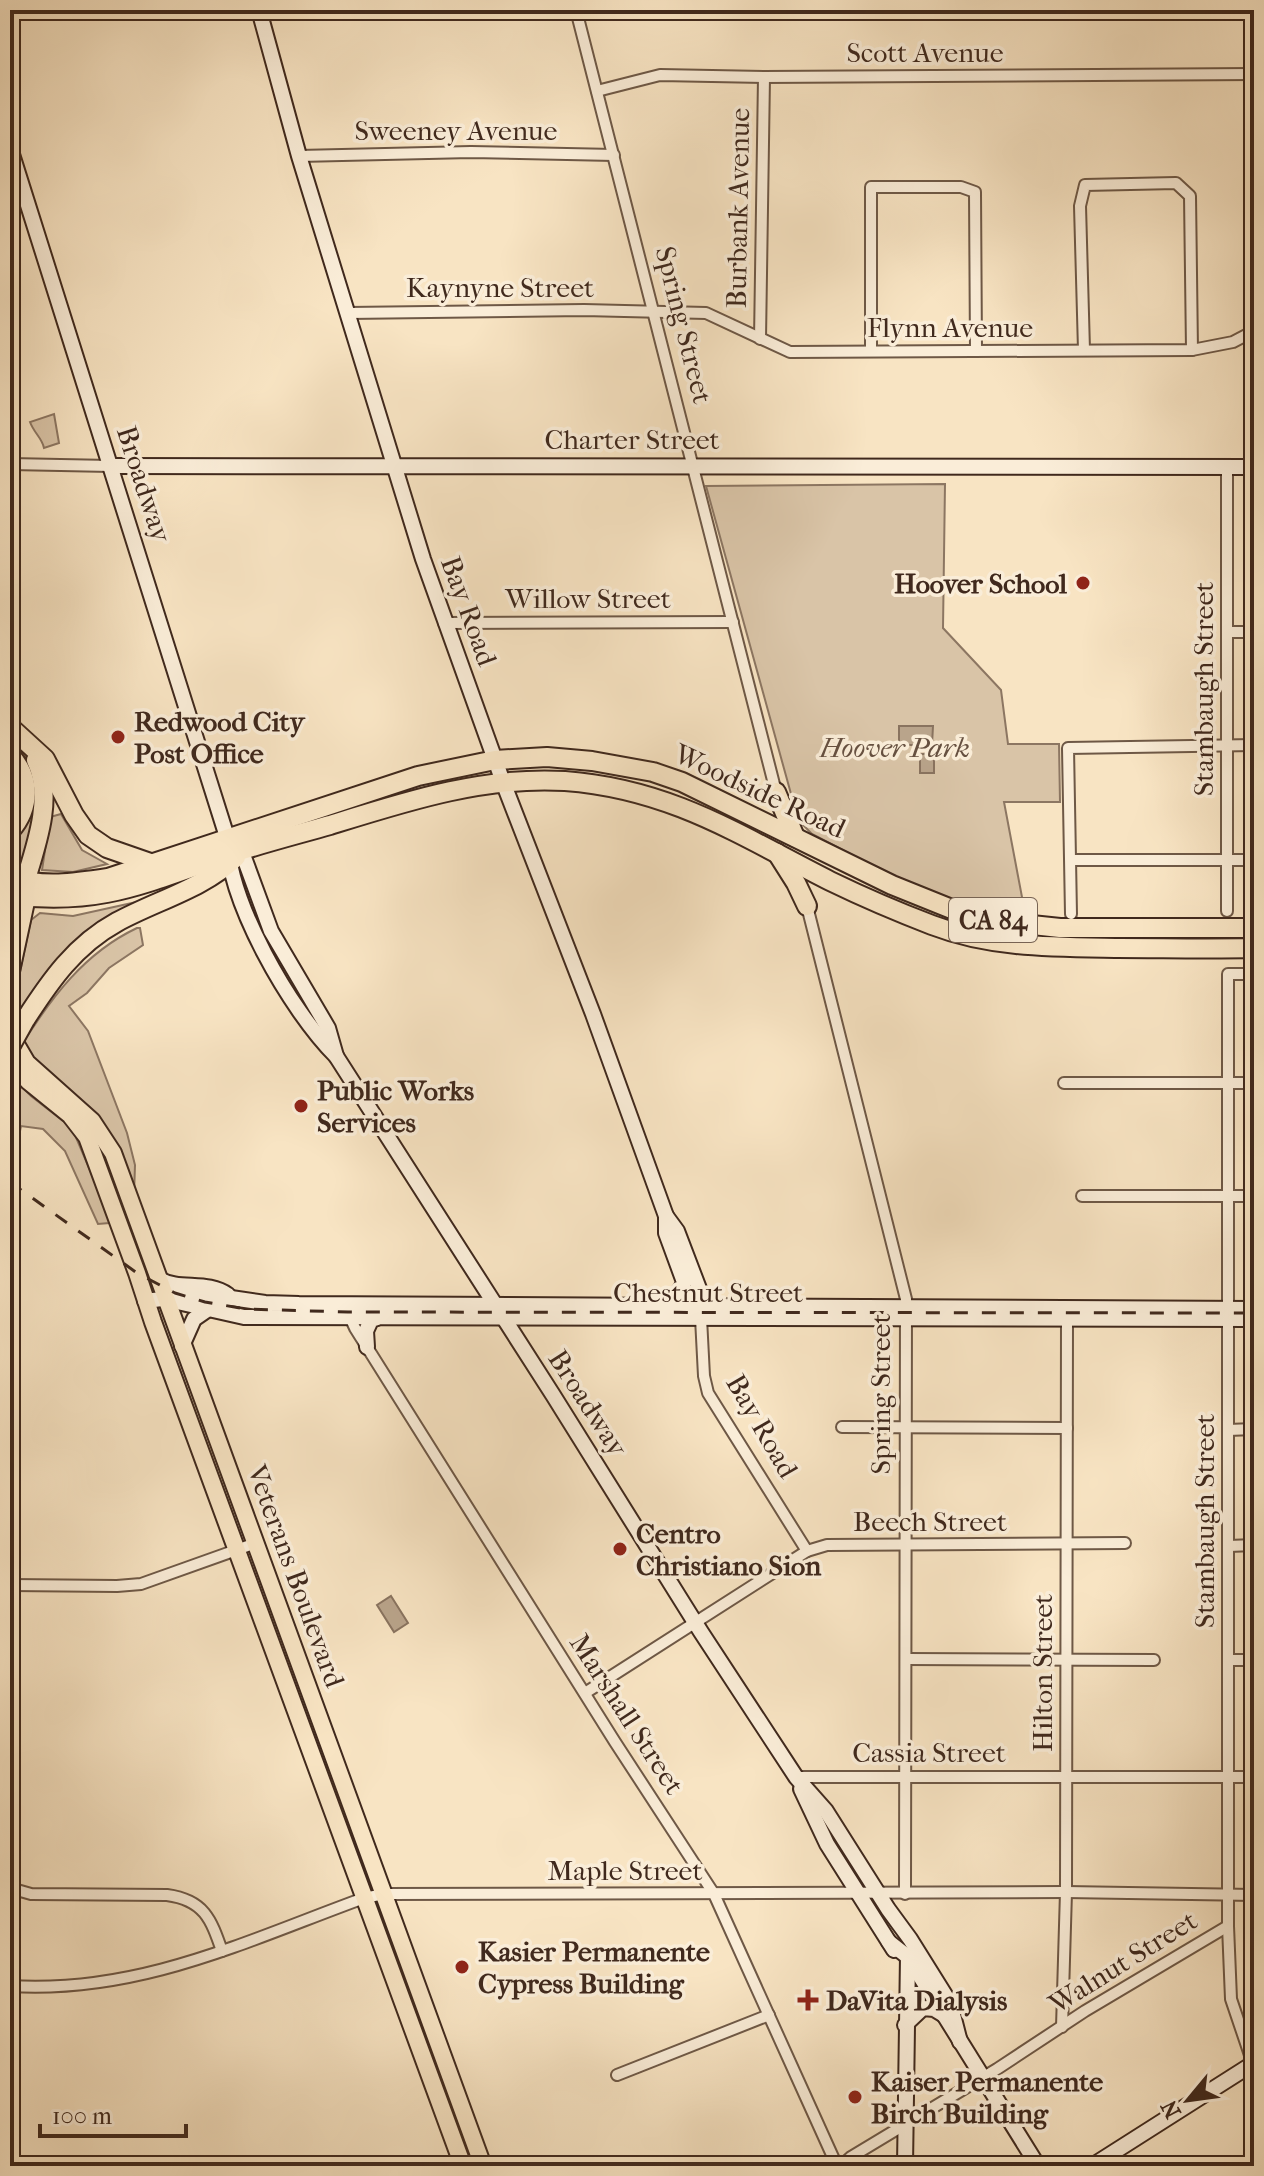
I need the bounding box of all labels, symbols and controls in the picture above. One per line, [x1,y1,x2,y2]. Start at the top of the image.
street label: Scott Avenue [846,36,1004,69]
street label: Burbank Avenue [720,107,756,309]
street label: Sweeney Avenue [355,114,558,147]
street label: Spring Street [649,243,719,407]
street label: Kaynyne Street [406,271,594,304]
street label: Flynn Avenue [867,311,1033,344]
street label: Broadway [110,422,179,547]
street label: Charter Street [544,423,720,456]
street label: Bay Road [434,552,504,671]
place label: Hoover School [894,567,1067,600]
marker: Hoover School [1074,574,1092,592]
street label: Willow Street [504,582,671,615]
street label: Stambaugh Street [1187,582,1220,796]
place label: Redwood City Post Office [134,705,307,770]
marker: Redwood City Post Office [109,728,127,746]
park label: Hoover Park [819,731,970,764]
street label: Woodside Road [668,737,852,845]
road number: CA 84 [949,898,1037,942]
place label: Public Works Services [317,1074,474,1139]
marker: Public Works Services [292,1097,310,1115]
street label: Chestnut Street [613,1276,803,1309]
street label: Spring Street [864,1314,897,1474]
street label: Broadway [541,1344,635,1463]
street label: Bay Road [719,1368,805,1484]
street label: Stambaugh Street [1188,1414,1221,1628]
street label: Veterans Boulevard [240,1459,352,1692]
street label: Beech Street [853,1505,1007,1538]
place label: Centro Christiano Sion [636,1517,822,1582]
marker: Centro Christiano Sion [611,1540,629,1558]
street label: Hilton Street [1026,1594,1059,1752]
street label: Marshall Street [563,1628,691,1800]
street label: Cassia Street [852,1736,1006,1769]
street label: Maple Street [548,1854,702,1887]
street label: Walnut Street [1042,1904,1203,2021]
place label: Kasier Permanente Cypress Building [478,1935,710,2000]
marker: Kasier Permanente Cypress Building [453,1958,471,1976]
place label: DaVita Dialysis [826,1984,1007,2017]
marker: DaVita Dialysis [797,1989,819,2011]
north arrow [1148,2060,1228,2140]
place label: Kaiser Permanente Birch Building [871,2065,1103,2130]
scale bar [40,2088,186,2138]
marker: Kaiser Permanente Birch Building [846,2088,864,2106]
text: N [1156,2095,1187,2123]
text: 100 m [52,2102,112,2130]

